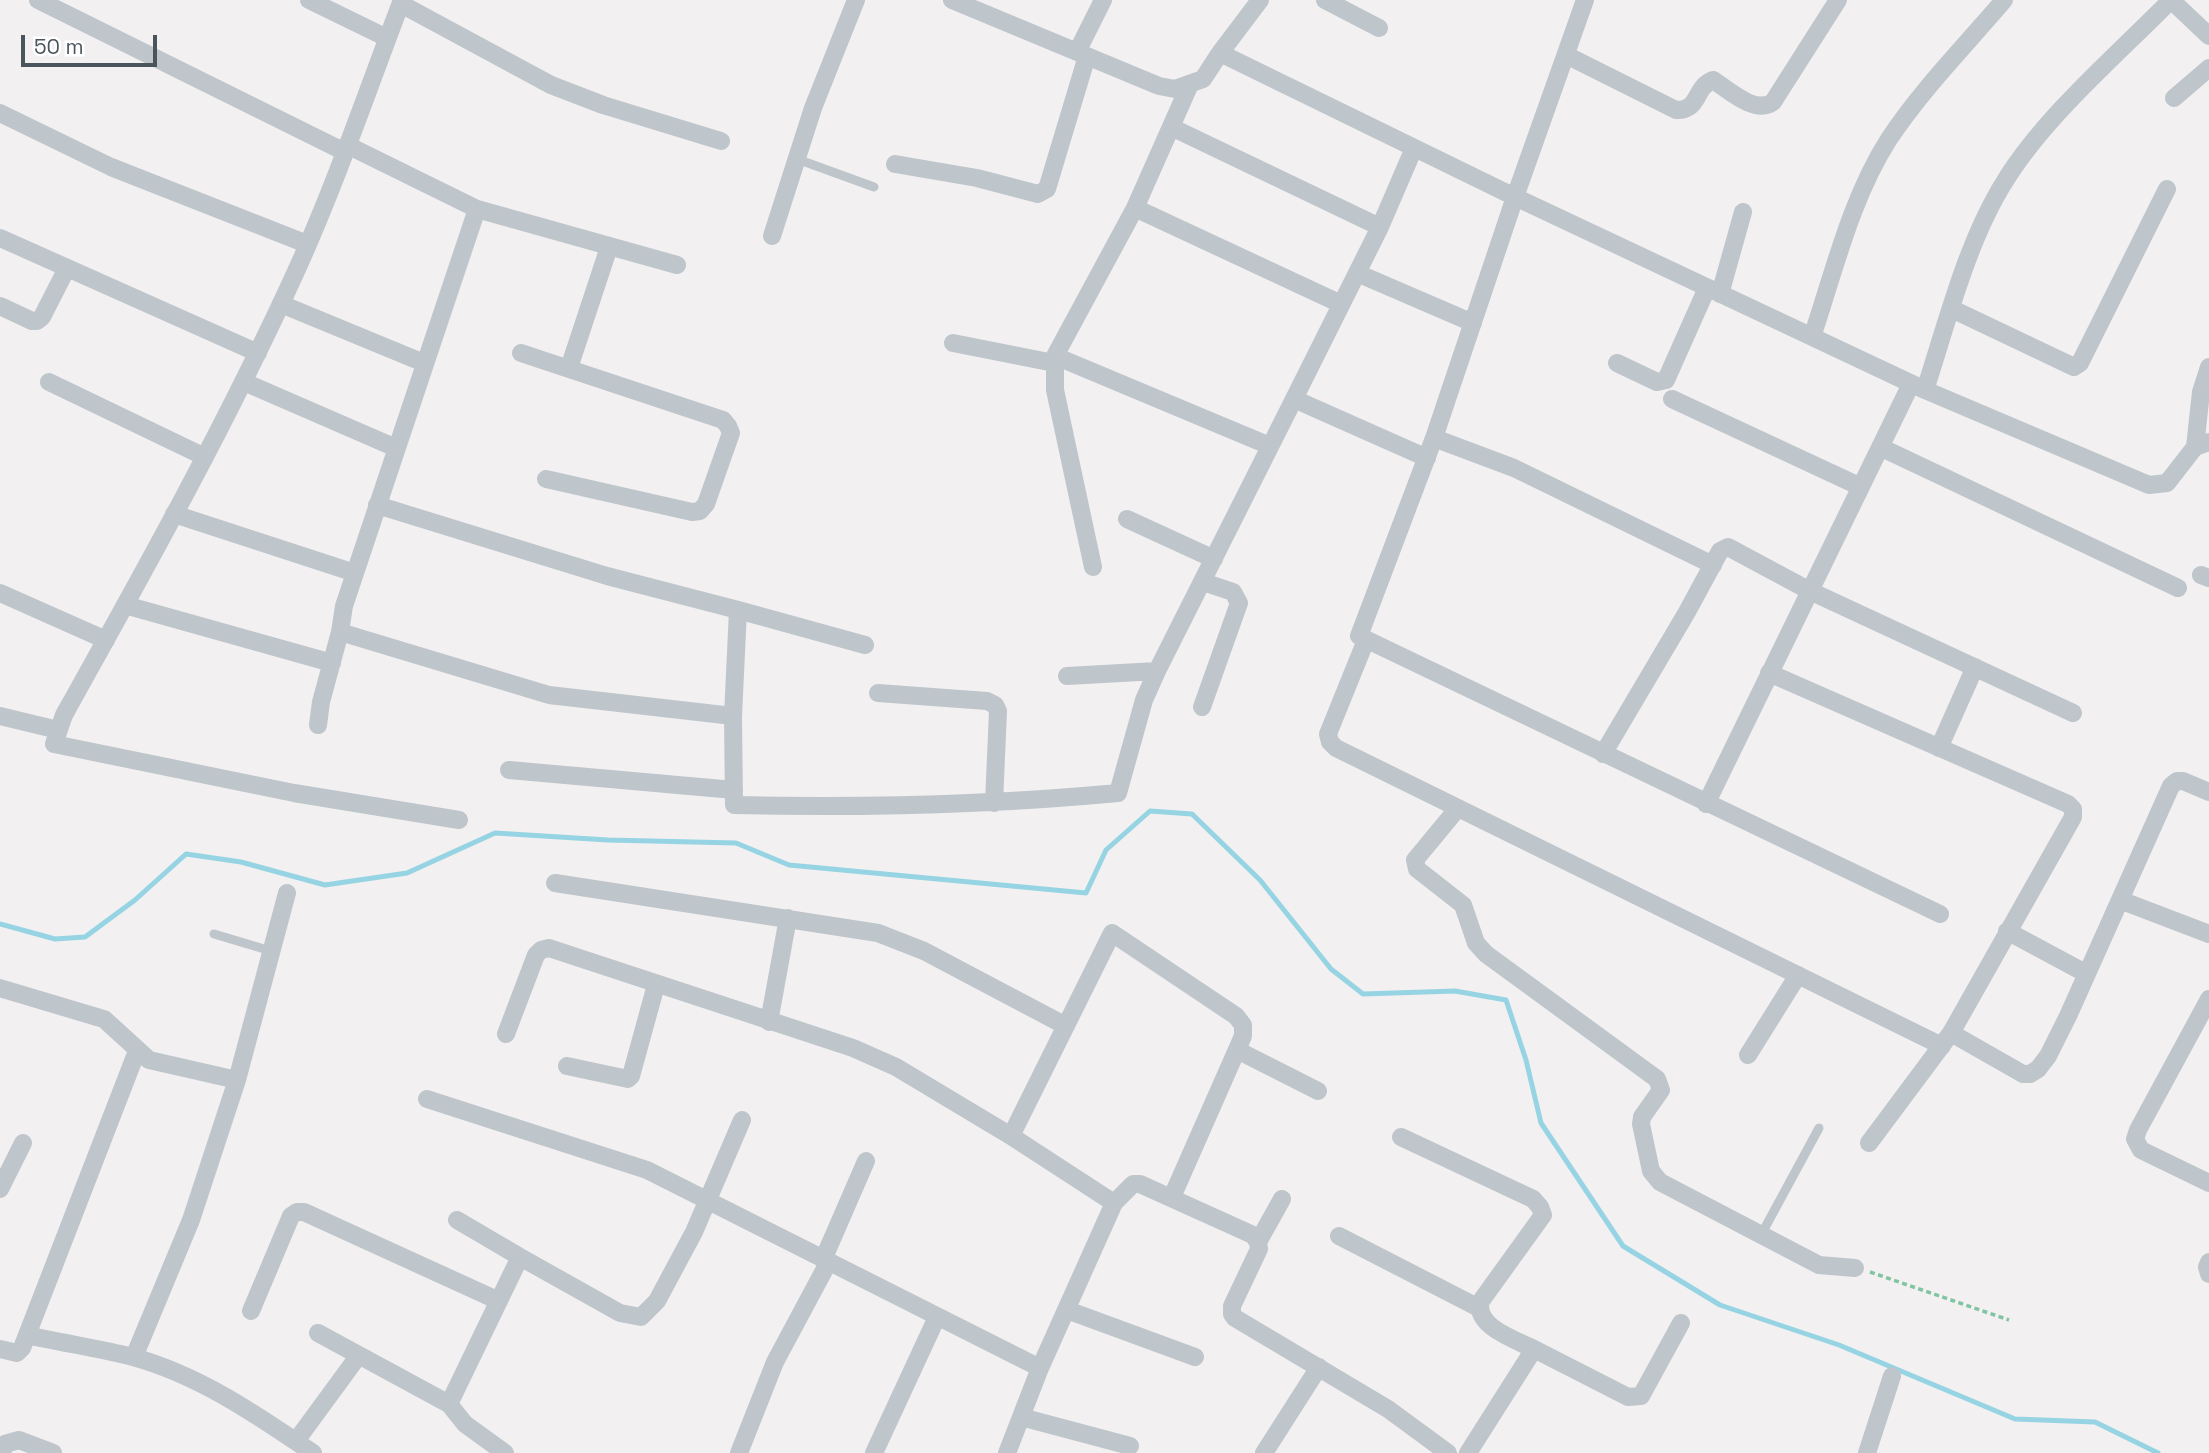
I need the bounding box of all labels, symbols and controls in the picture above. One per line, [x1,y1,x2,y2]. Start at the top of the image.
scale bar [24,21,161,65]
text: 50 m [34,33,84,60]

